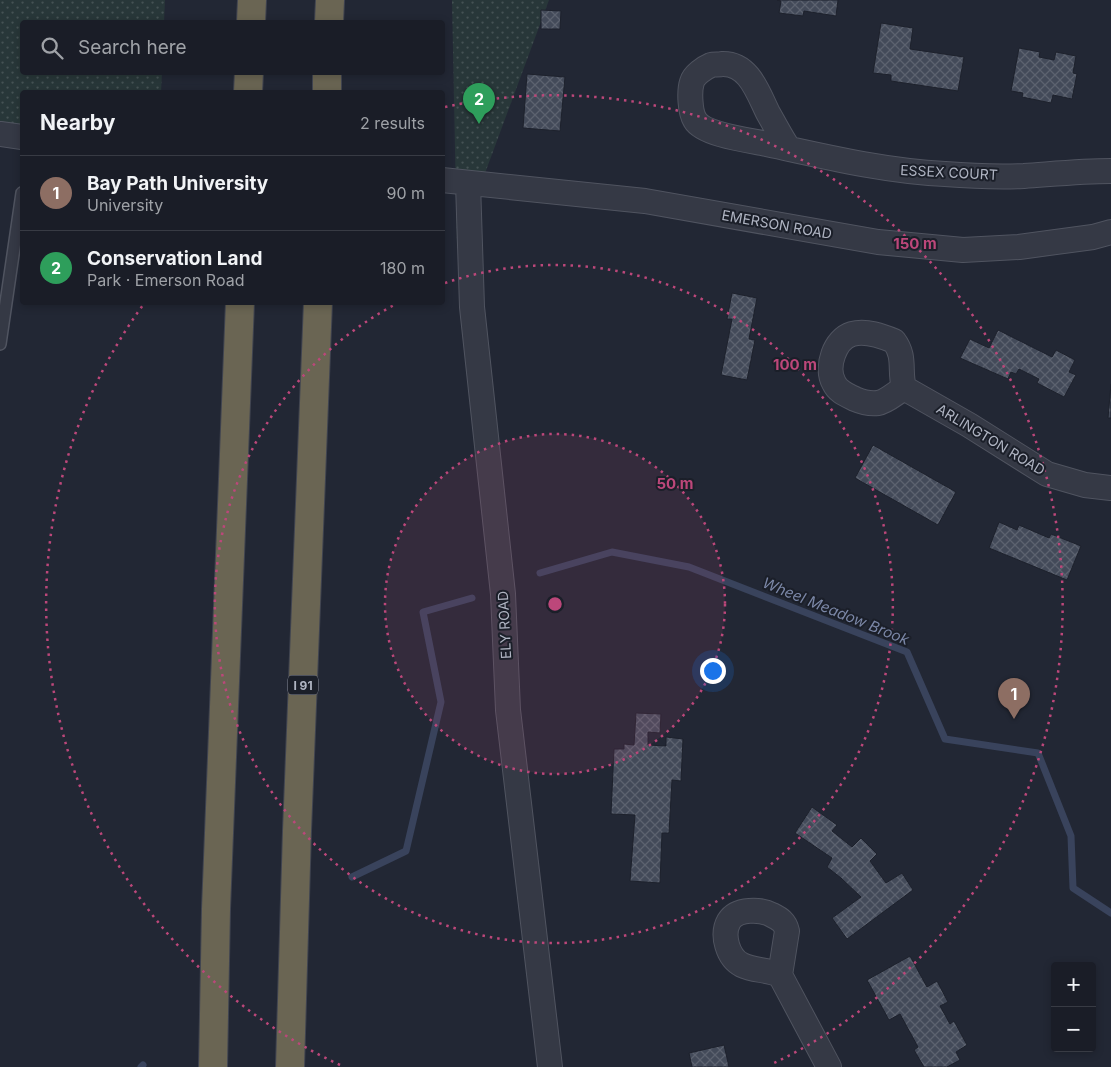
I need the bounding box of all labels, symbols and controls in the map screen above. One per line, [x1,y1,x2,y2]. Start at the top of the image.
search box [20,20,445,75]
icon: search [38,34,66,62]
text: Search here [78,36,187,59]
pin: 2 [463,83,495,124]
text: Nearby [40,110,115,135]
text: 2 results [360,113,425,133]
street label: ESSEX COURT [900,161,998,183]
text: Bay Path University [87,172,268,195]
text: 1 [53,183,59,203]
text: 90 m [386,183,425,203]
text: University [87,195,163,215]
street label: EMERSON ROAD [721,206,833,242]
text: 150 m [893,234,937,253]
text: Conservation Land [87,247,262,270]
text: 2 [51,258,61,278]
text: 180 m [380,258,425,278]
text: Park · Emerson Road [87,270,244,290]
text: 100 m [773,355,817,374]
street label: ARLINGTON ROAD [934,400,1048,478]
text: 50 m [657,474,693,493]
water label: Wheel Meadow Brook [760,573,913,649]
street label: ELY ROAD [494,590,514,660]
centre of rings [546,595,564,613]
your location [700,658,726,684]
road number: I 91 [288,676,318,694]
pin: 1 [998,678,1030,719]
map controls [1051,962,1096,1052]
button: + [1051,962,1096,1007]
button: − [1051,1007,1096,1052]

